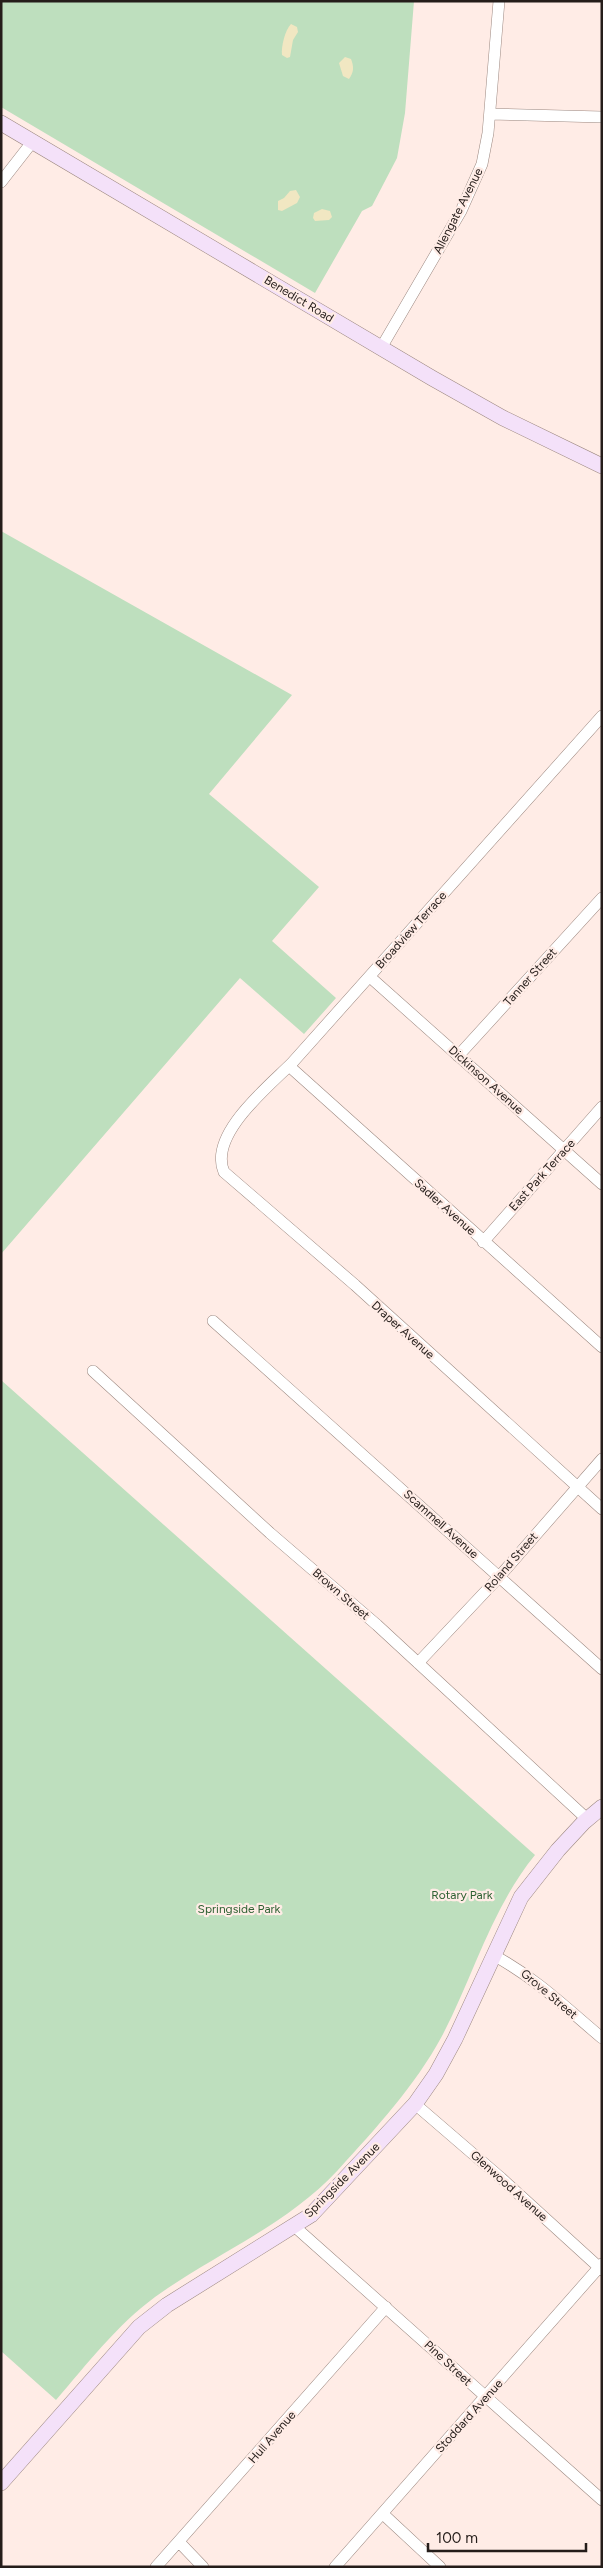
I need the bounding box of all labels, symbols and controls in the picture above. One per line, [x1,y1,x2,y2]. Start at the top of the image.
street label: Allengate Avenue [430,165,486,256]
street label: Benedict Road [262,273,336,325]
street label: Broadview Terrace [373,888,450,971]
street label: Tanner Street [501,945,560,1009]
street label: Dickinson Avenue [446,1043,527,1117]
street label: East Park Terrace [506,1136,578,1214]
street label: Sadler Avenue [412,1176,479,1238]
street label: Draper Avenue [369,1298,438,1362]
street label: Scammell Avenue [401,1487,482,1562]
street label: Roland Street [482,1529,541,1594]
street label: Brown Street [310,1565,373,1623]
park label: Rotary Park [431,1888,493,1902]
park label: Springside Park [198,1902,281,1916]
street label: Grove Street [518,1966,580,2022]
street label: Springside Avenue [302,2139,383,2220]
street label: Glenwood Avenue [468,2148,551,2225]
street label: Pine Street [421,2338,475,2389]
street label: Stoddard Avenue [432,2376,506,2455]
street label: Hull Avenue [246,2408,299,2466]
scale bar [428,2520,586,2552]
text: 100 m [436,2529,478,2547]

